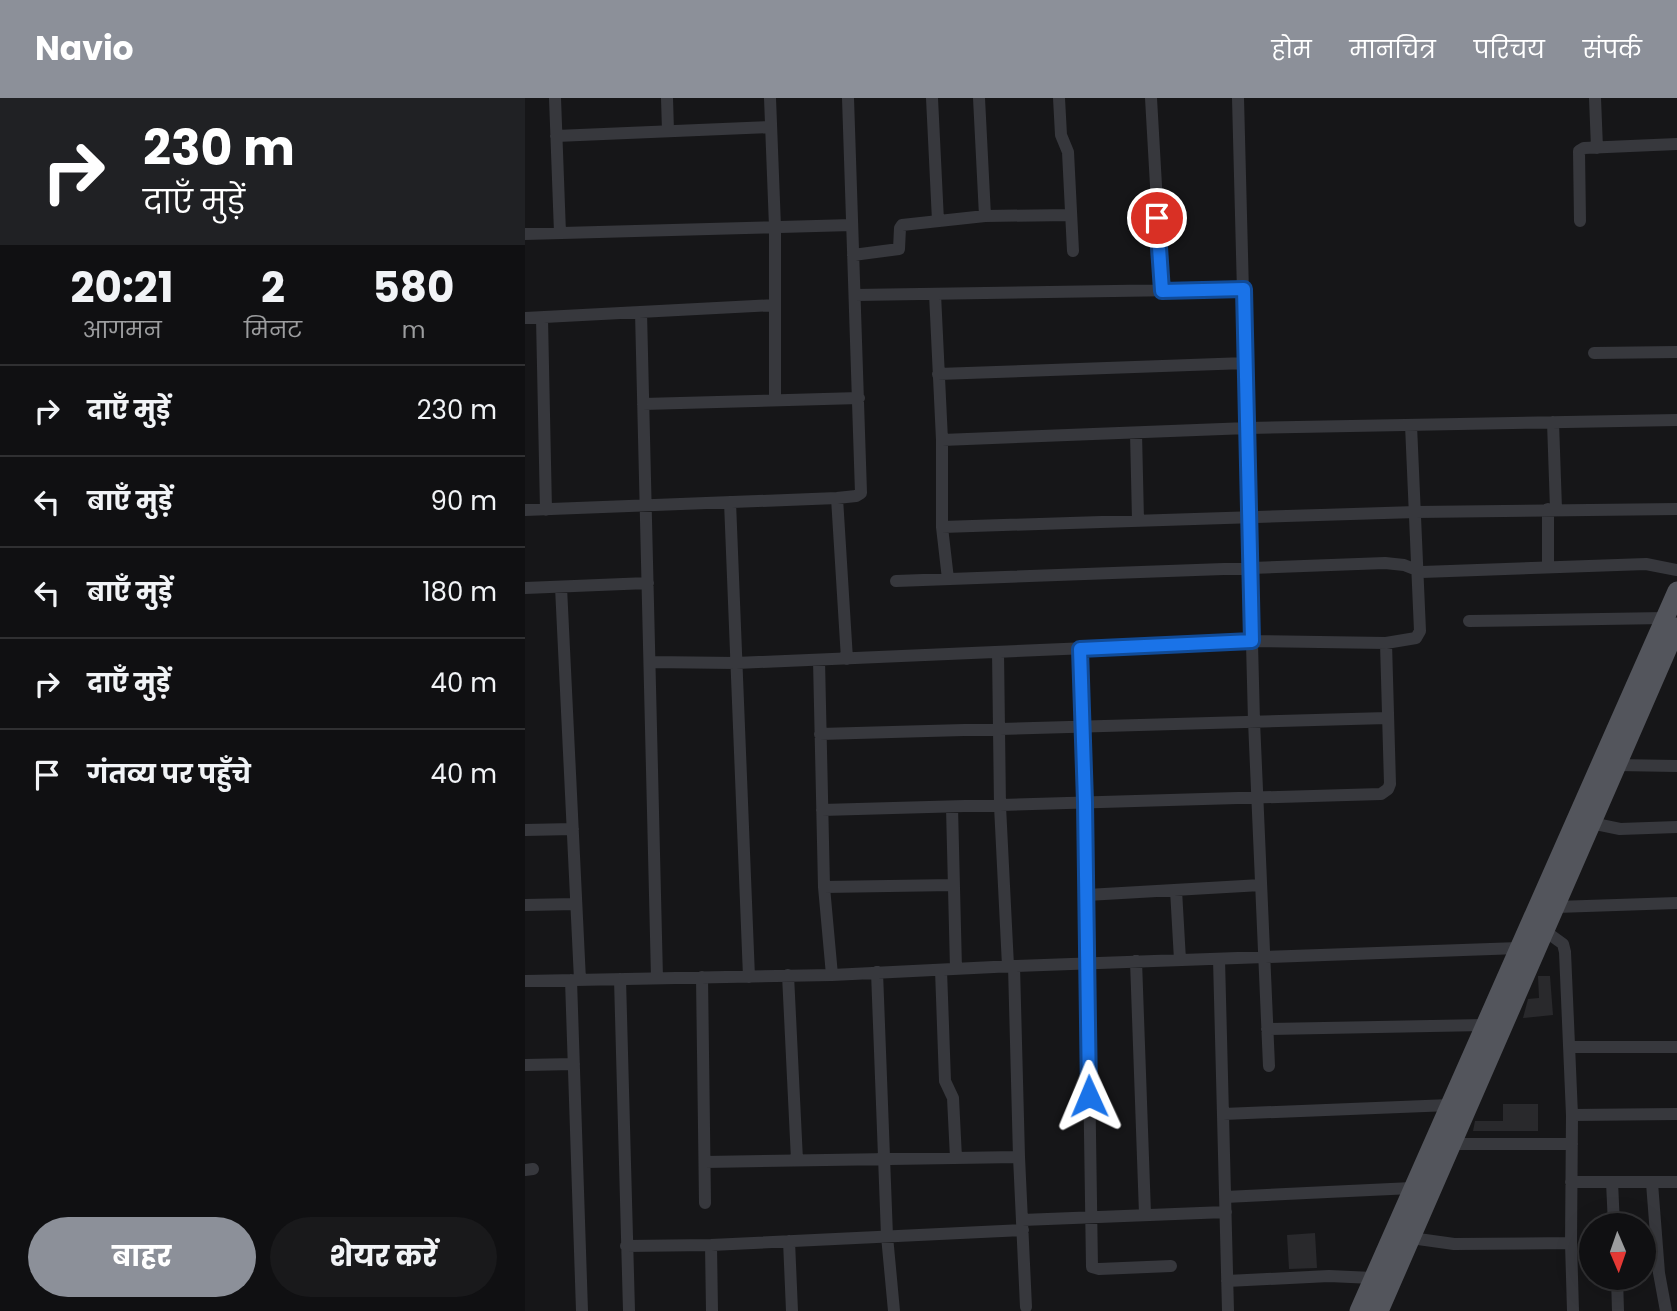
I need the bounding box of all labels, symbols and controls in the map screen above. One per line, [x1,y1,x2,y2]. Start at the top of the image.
text: Navio [35,25,134,72]
text: होम [1272,33,1312,66]
text: मानचित्र [1350,33,1436,66]
text: परिचय [1474,33,1545,66]
text: संपर्क [1583,33,1642,66]
text: 230 m [143,114,295,182]
icon: right [28,126,119,217]
text: दाएँ मुड़ें [143,179,245,224]
pin [1127,188,1187,248]
icon: arrive [1138,199,1176,237]
text: 20:21 [71,258,174,317]
text: 2 [261,258,285,317]
text: 580 [373,258,454,317]
text: आगमन [83,314,162,346]
text: मिनट [244,314,302,346]
text: m [402,314,425,346]
icon: right [28,392,66,430]
text: दाएँ मुड़ें [87,392,170,428]
text: 230 m [417,392,497,428]
icon: left [28,483,66,521]
text: बाएँ मुड़ें [87,483,172,519]
text: 90 m [431,483,497,519]
icon: left [28,574,66,612]
text: बाएँ मुड़ें [87,574,172,610]
text: 180 m [422,574,497,610]
icon: right [28,665,66,703]
text: दाएँ मुड़ें [87,665,170,701]
text: 40 m [431,665,497,701]
icon: arrive [28,756,66,794]
text: गंतव्य पर पहुँचे [87,756,251,792]
text: 40 m [431,756,497,792]
position arrow [1052,1059,1126,1133]
north arrow [1579,1213,1655,1290]
map controls [1579,1213,1656,1290]
button: बाहर [28,1217,256,1297]
button: शेयर करें [270,1217,497,1297]

